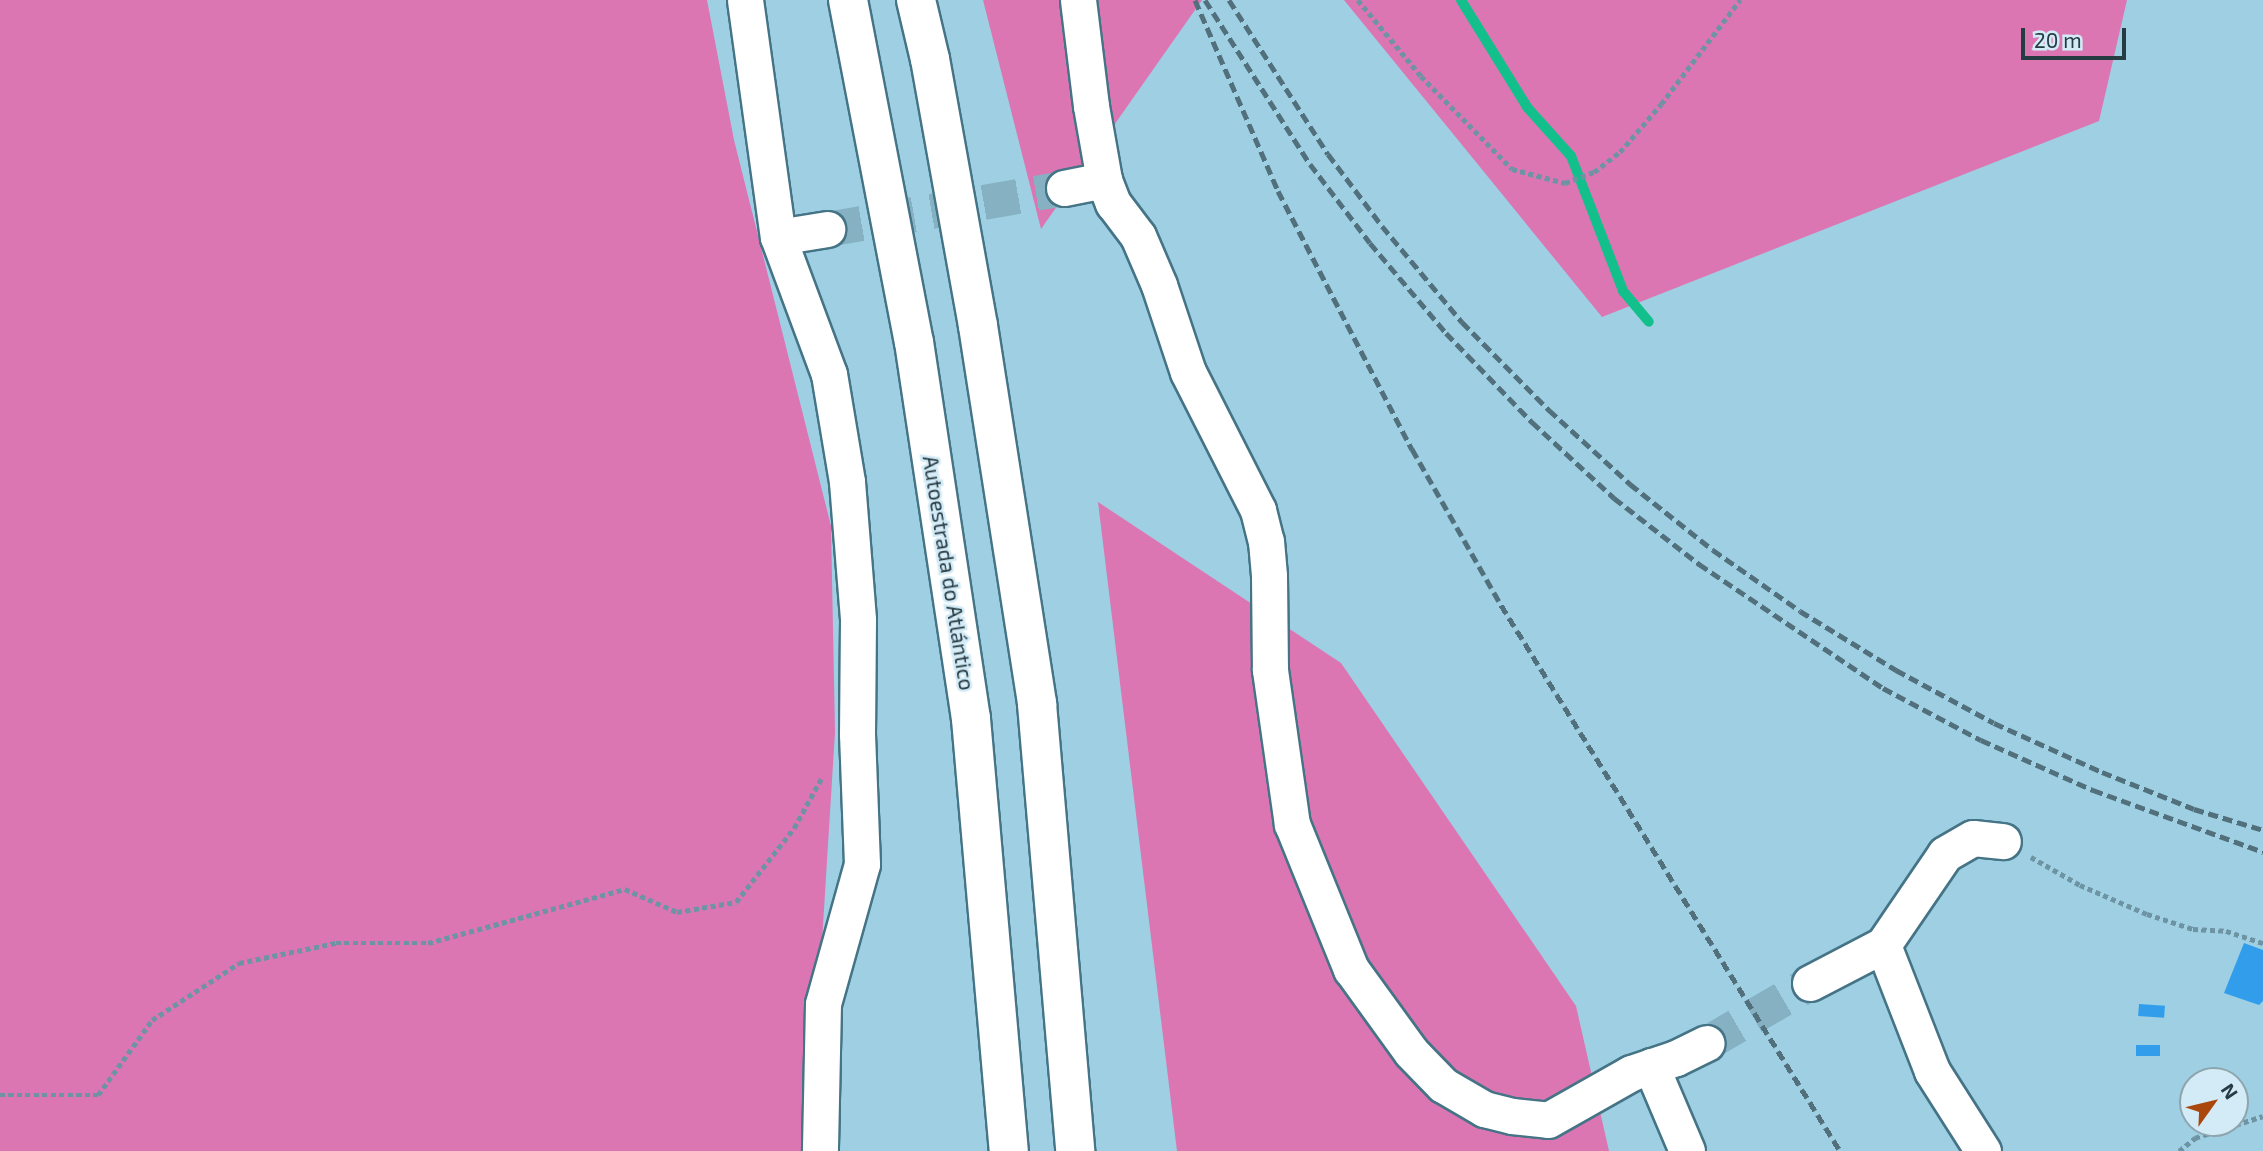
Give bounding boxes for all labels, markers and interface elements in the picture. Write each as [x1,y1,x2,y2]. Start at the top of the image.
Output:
scale bar [2025,14,2130,58]
text: 20 m [2034,27,2082,52]
street label: Autoestrada do Atlántico [918,454,980,692]
north arrow [2179,1067,2249,1137]
text: N [2217,1079,2244,1103]

